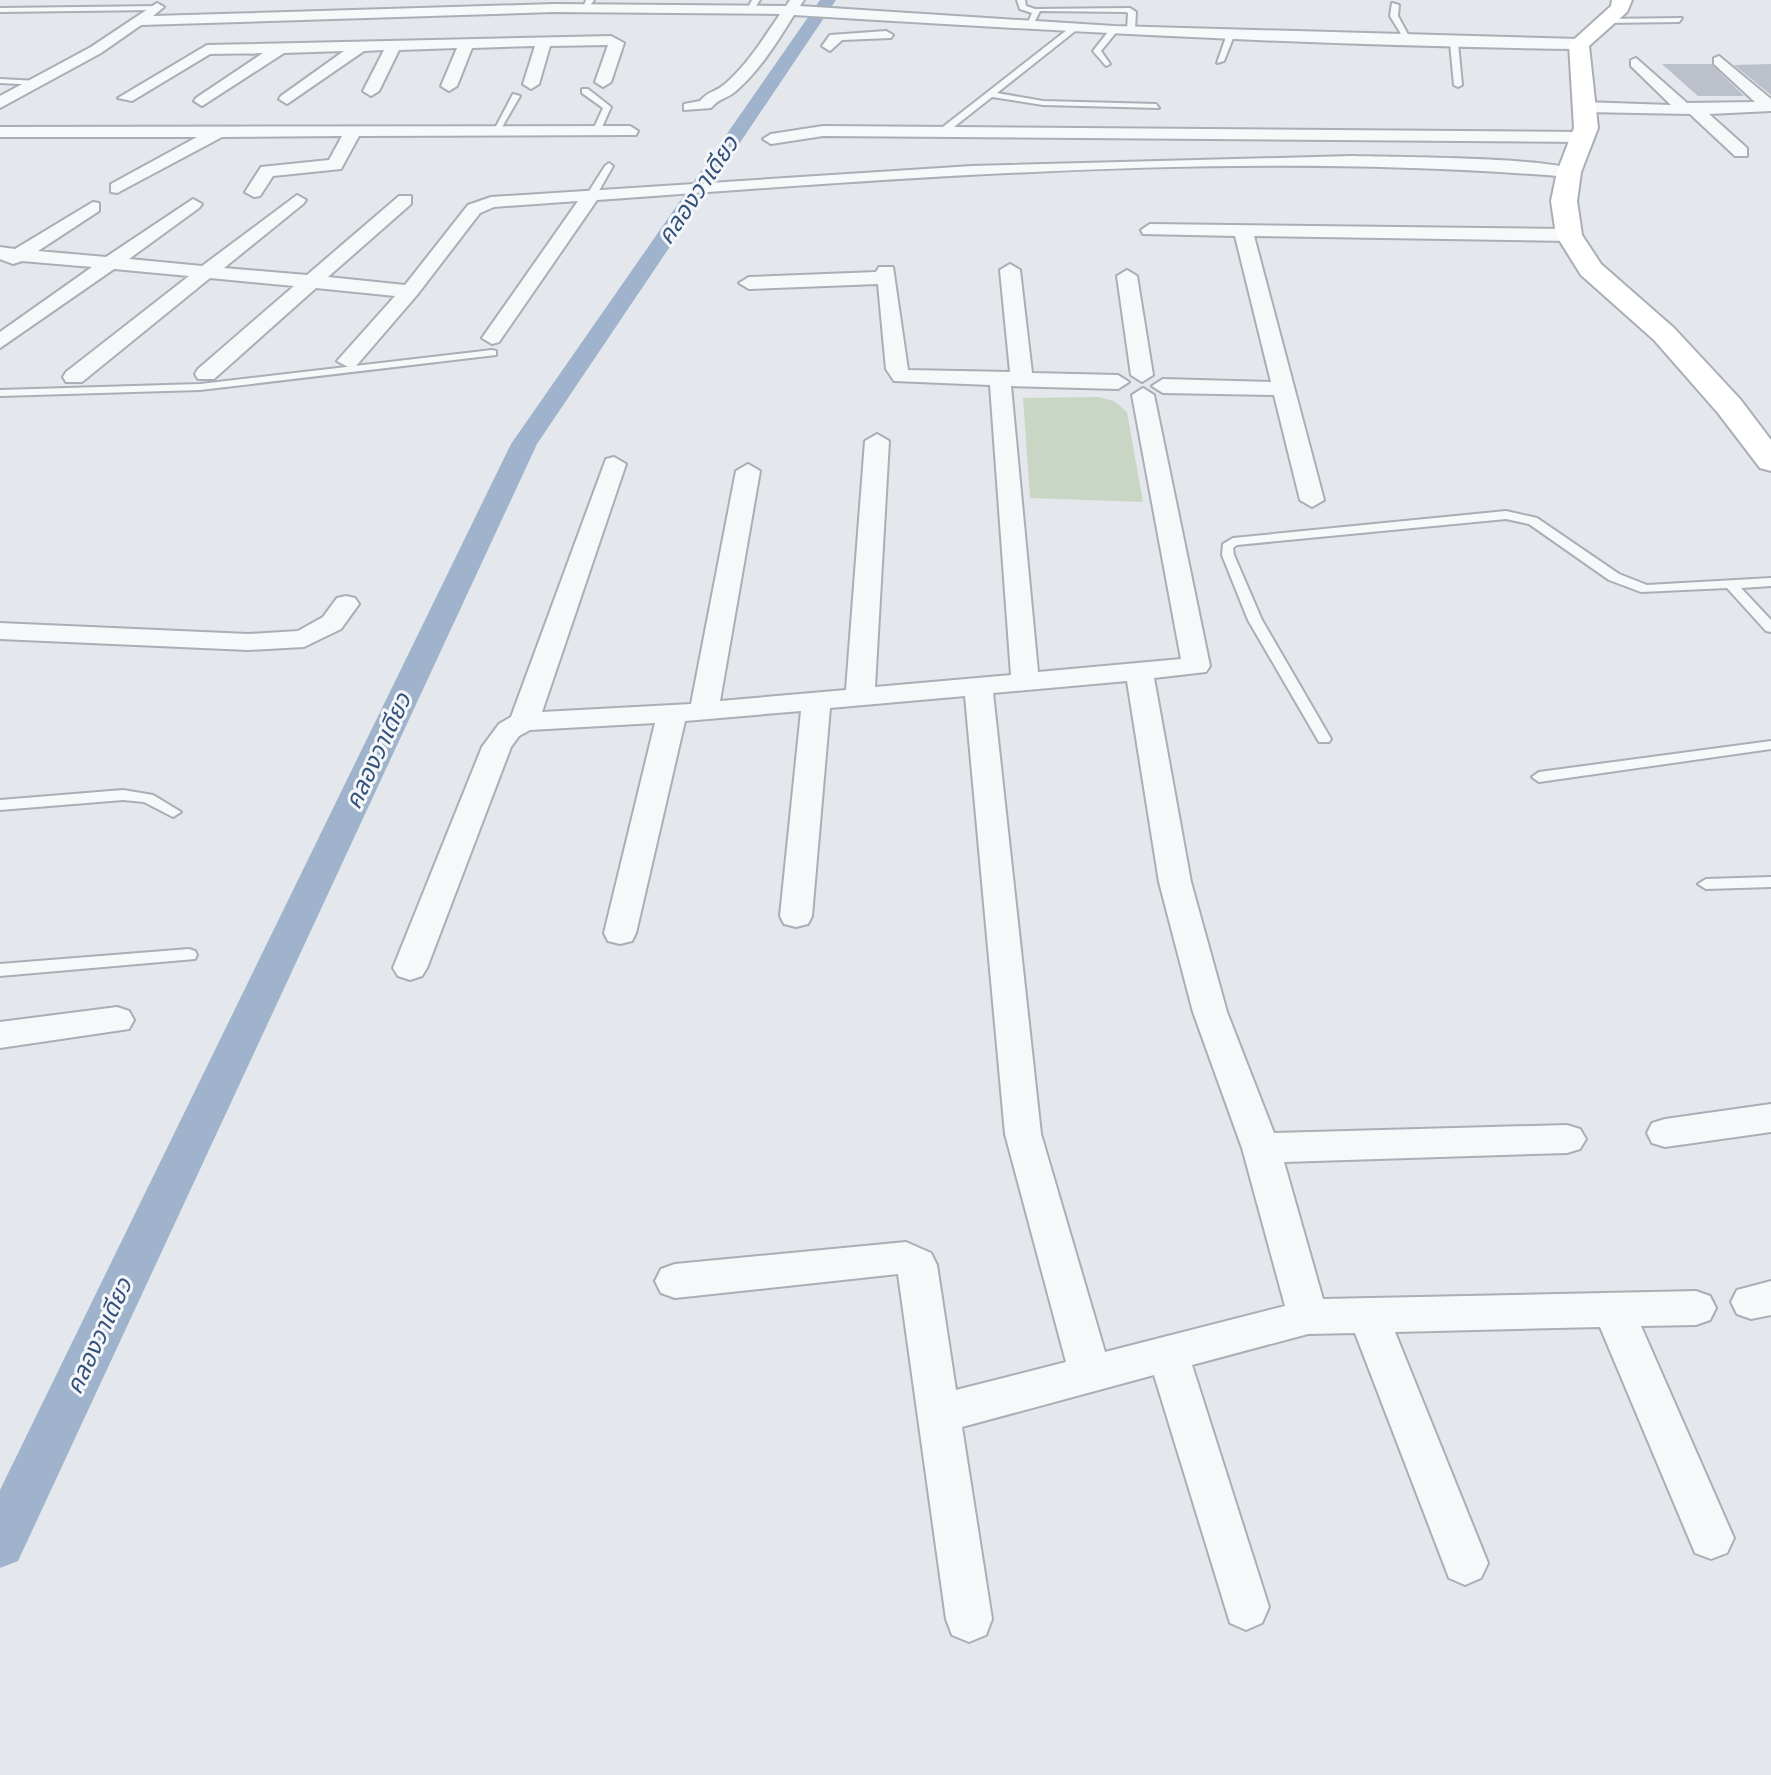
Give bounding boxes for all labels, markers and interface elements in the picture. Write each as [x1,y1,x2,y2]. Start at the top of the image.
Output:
water label: คลองวาเดียว [650,129,744,249]
water label: คลองวาเดียว [337,687,417,813]
water label: คลองวาเดียว [58,1272,138,1398]

